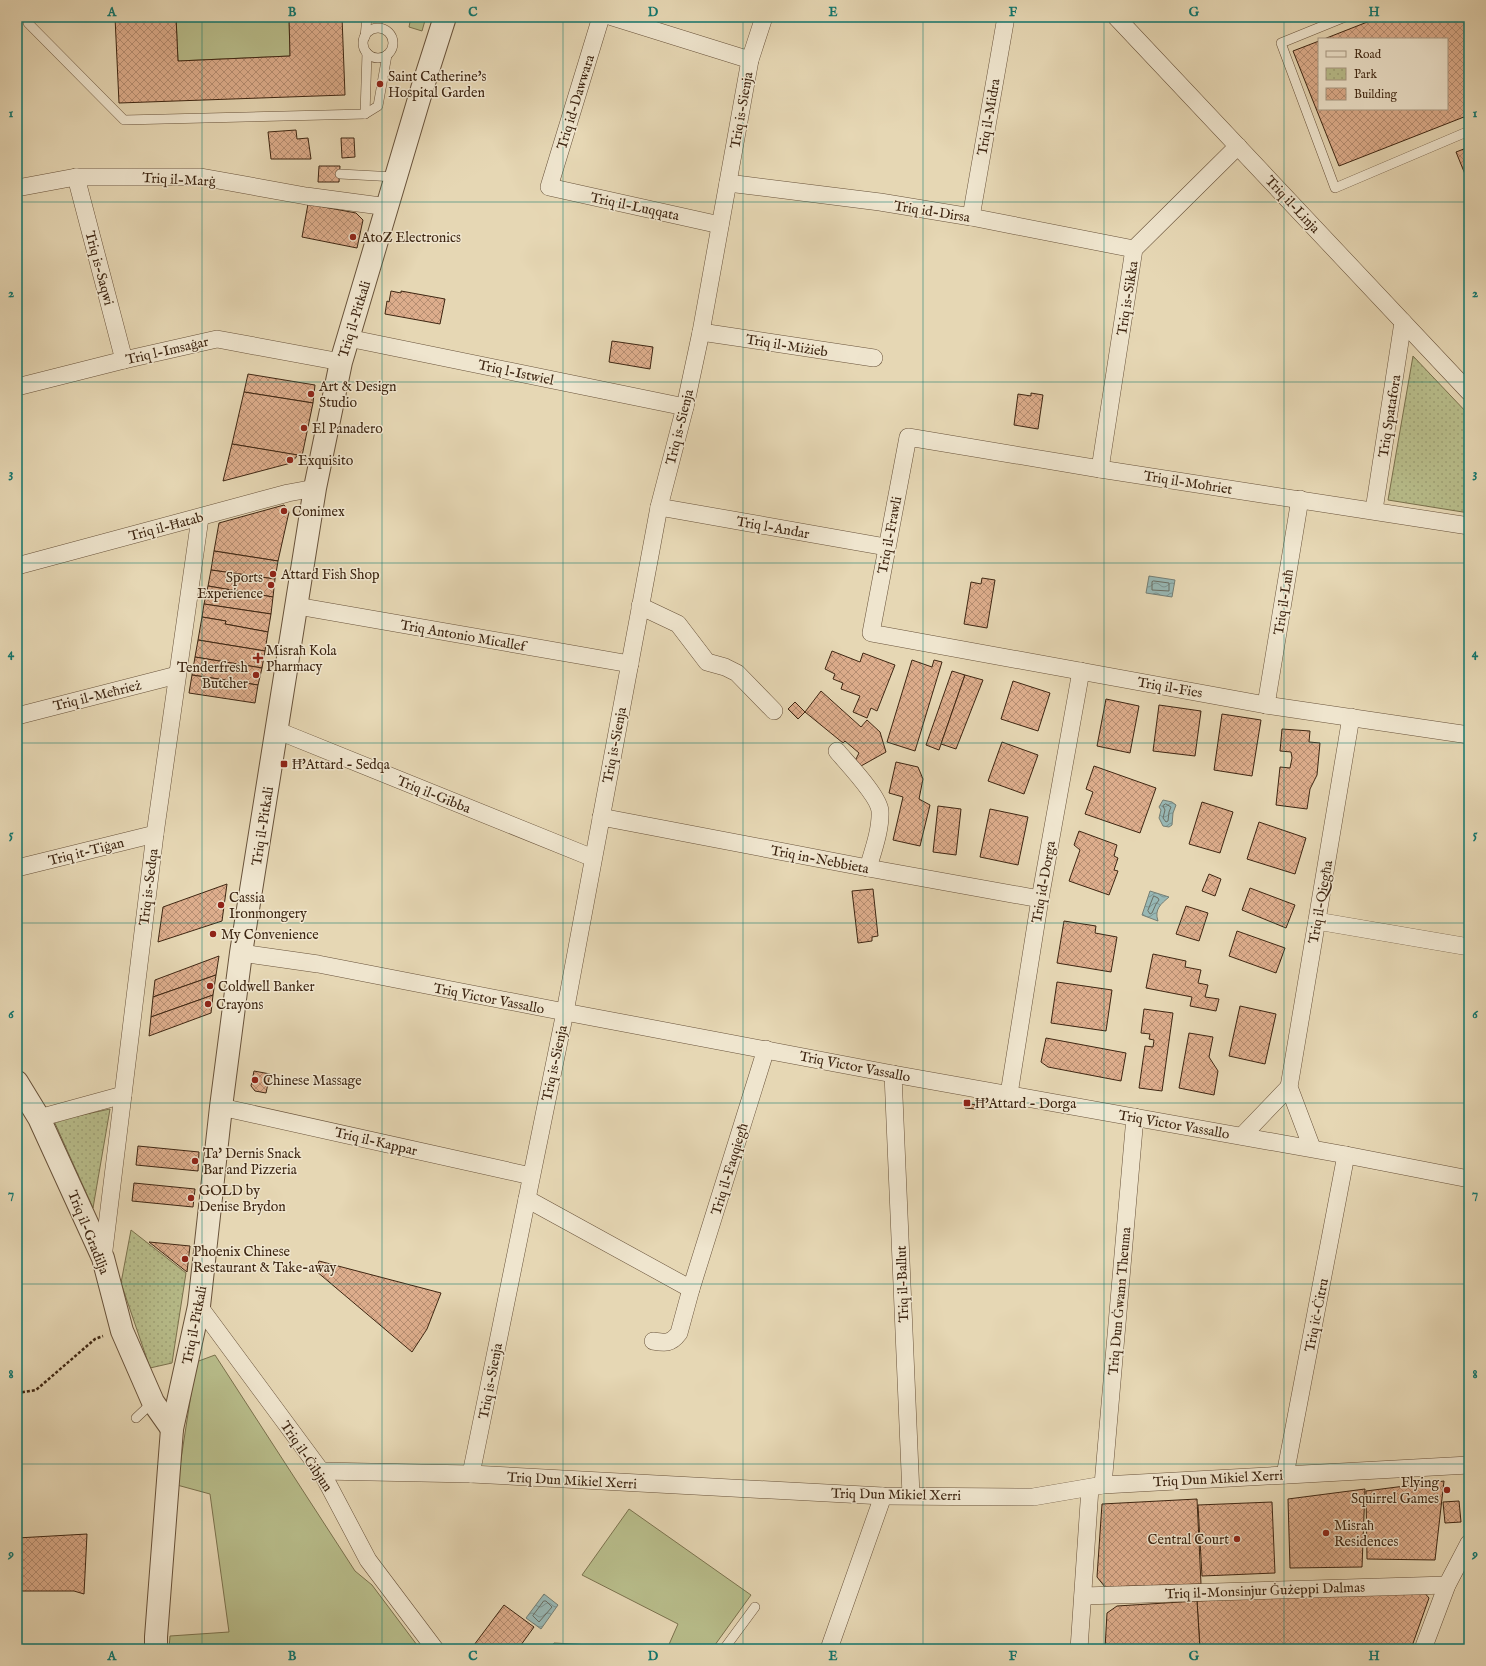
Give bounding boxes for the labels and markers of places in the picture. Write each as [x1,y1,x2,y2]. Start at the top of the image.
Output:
place label: Saint Catherine's Hospital Garden [388,68,486,102]
marker: Saint Catherine's Hospital Garden [375,79,385,89]
place label: AtoZ Electronics [360,229,461,247]
marker: AtoZ Electronics [348,232,358,242]
place label: Art & Design Studio [318,378,397,412]
marker: Art & Design Studio [306,389,316,399]
place label: El Panadero [312,420,383,438]
marker: El Panadero [299,423,309,433]
place label: Exquisito [298,452,354,470]
marker: Exquisito [285,455,295,465]
place label: Conimex [292,503,345,521]
marker: Conimex [279,506,289,516]
place label: Attard Fish Shop [280,566,380,584]
place label: Sports Experience [197,569,264,603]
marker: Attard Fish Shop [268,569,278,579]
marker: Sports Experience [266,580,276,590]
place label: Misraħ Kola Pharmacy [266,642,337,676]
marker: Misraħ Kola Pharmacy [253,653,263,663]
place label: Tenderfresh Butcher [177,659,249,693]
marker: Tenderfresh Butcher [251,670,261,680]
place label: Ħ'Attard - Sedqa [292,756,391,774]
marker: Ħ'Attard - Sedqa [279,759,289,769]
place label: Cassia Ironmongery [229,889,307,923]
marker: Cassia Ironmongery [216,900,226,910]
place label: My Convenience [221,926,319,944]
marker: My Convenience [208,929,218,939]
place label: Coldwell Banker [218,978,315,996]
marker: Coldwell Banker [205,981,215,991]
place label: Crayons [216,996,264,1014]
marker: Crayons [203,999,213,1009]
place label: Chinese Massage [263,1072,362,1090]
marker: Chinese Massage [250,1075,260,1085]
place label: Ħ'Attard - Dorga [975,1095,1077,1113]
marker: Ħ'Attard - Dorga [962,1098,972,1108]
place label: Ta' Dernis Snack Bar and Pizzeria [203,1145,302,1179]
marker: Ta' Dernis Snack Bar and Pizzeria [190,1156,200,1166]
place label: GOLD by Denise Brydon [199,1182,286,1216]
marker: GOLD by Denise Brydon [186,1193,196,1203]
place label: Phoenix Chinese Restaurant & Take-away [193,1243,337,1277]
marker: Phoenix Chinese Restaurant & Take-away [180,1254,190,1264]
place label: Flying Squirrel Games [1351,1474,1439,1508]
marker: Flying Squirrel Games [1442,1485,1452,1495]
place label: Misraħ Residences [1334,1517,1398,1551]
marker: Misraħ Residences [1321,1528,1331,1538]
place label: Central Court [1148,1531,1229,1549]
marker: Central Court [1232,1534,1242,1544]

